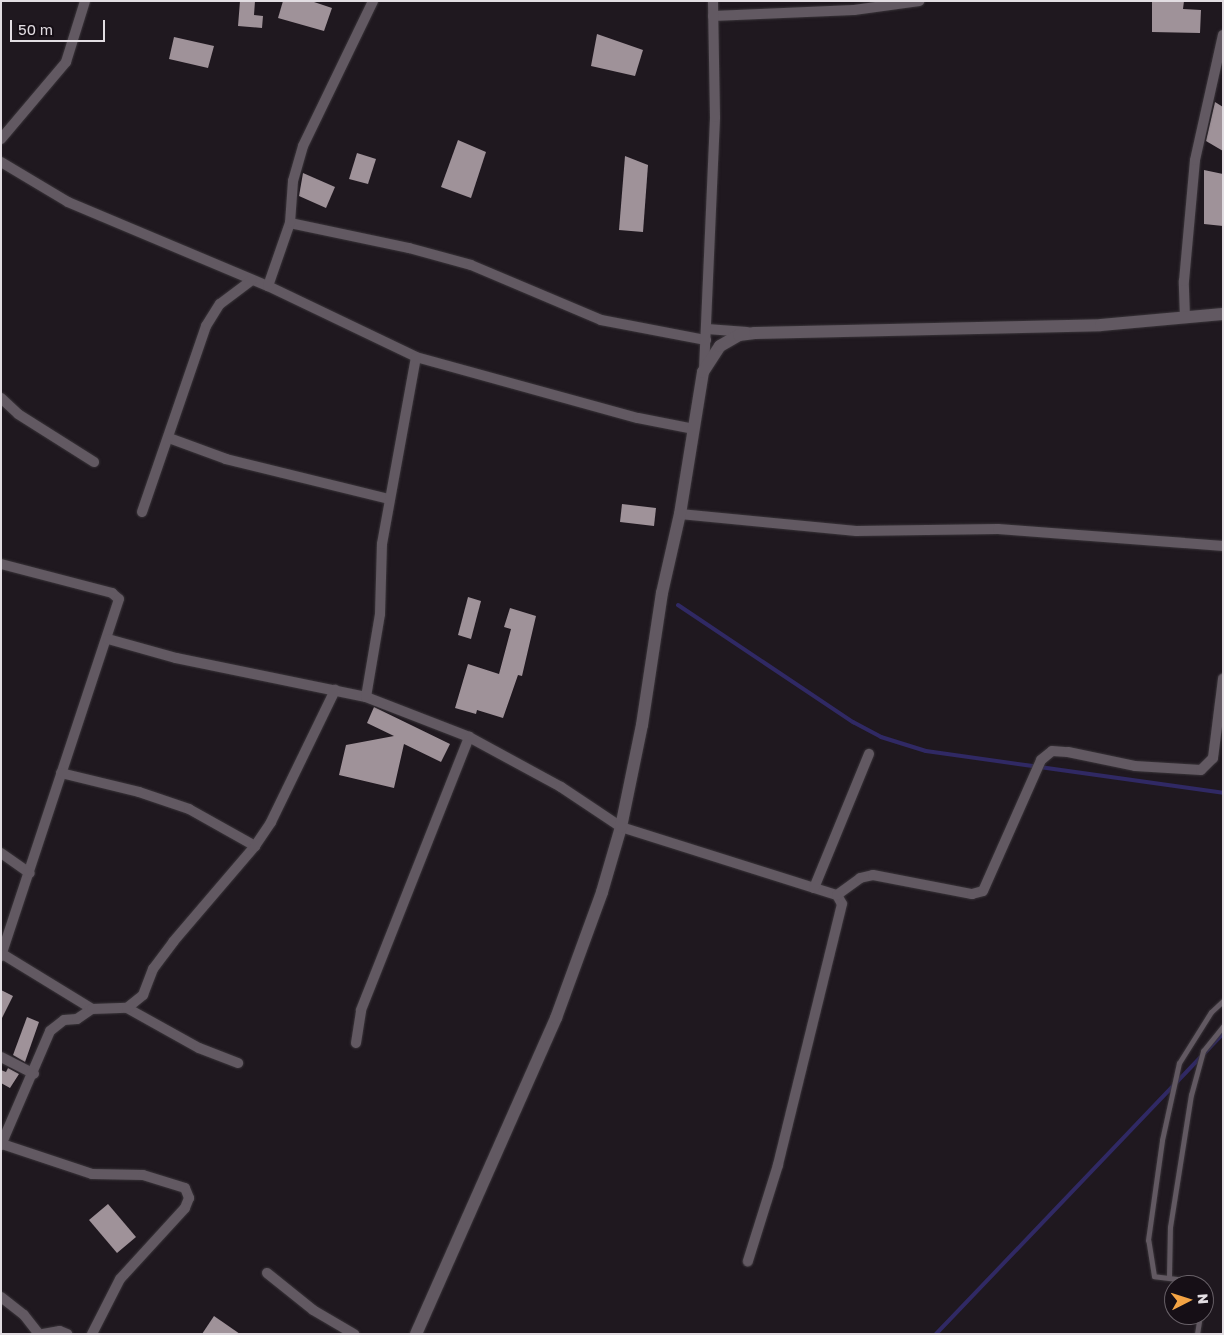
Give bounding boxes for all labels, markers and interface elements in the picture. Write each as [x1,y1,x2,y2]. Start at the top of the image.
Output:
scale bar [12,10,108,42]
text: 50 m [18,20,53,38]
north arrow [1164,1275,1214,1325]
text: N [1195,1293,1212,1305]

